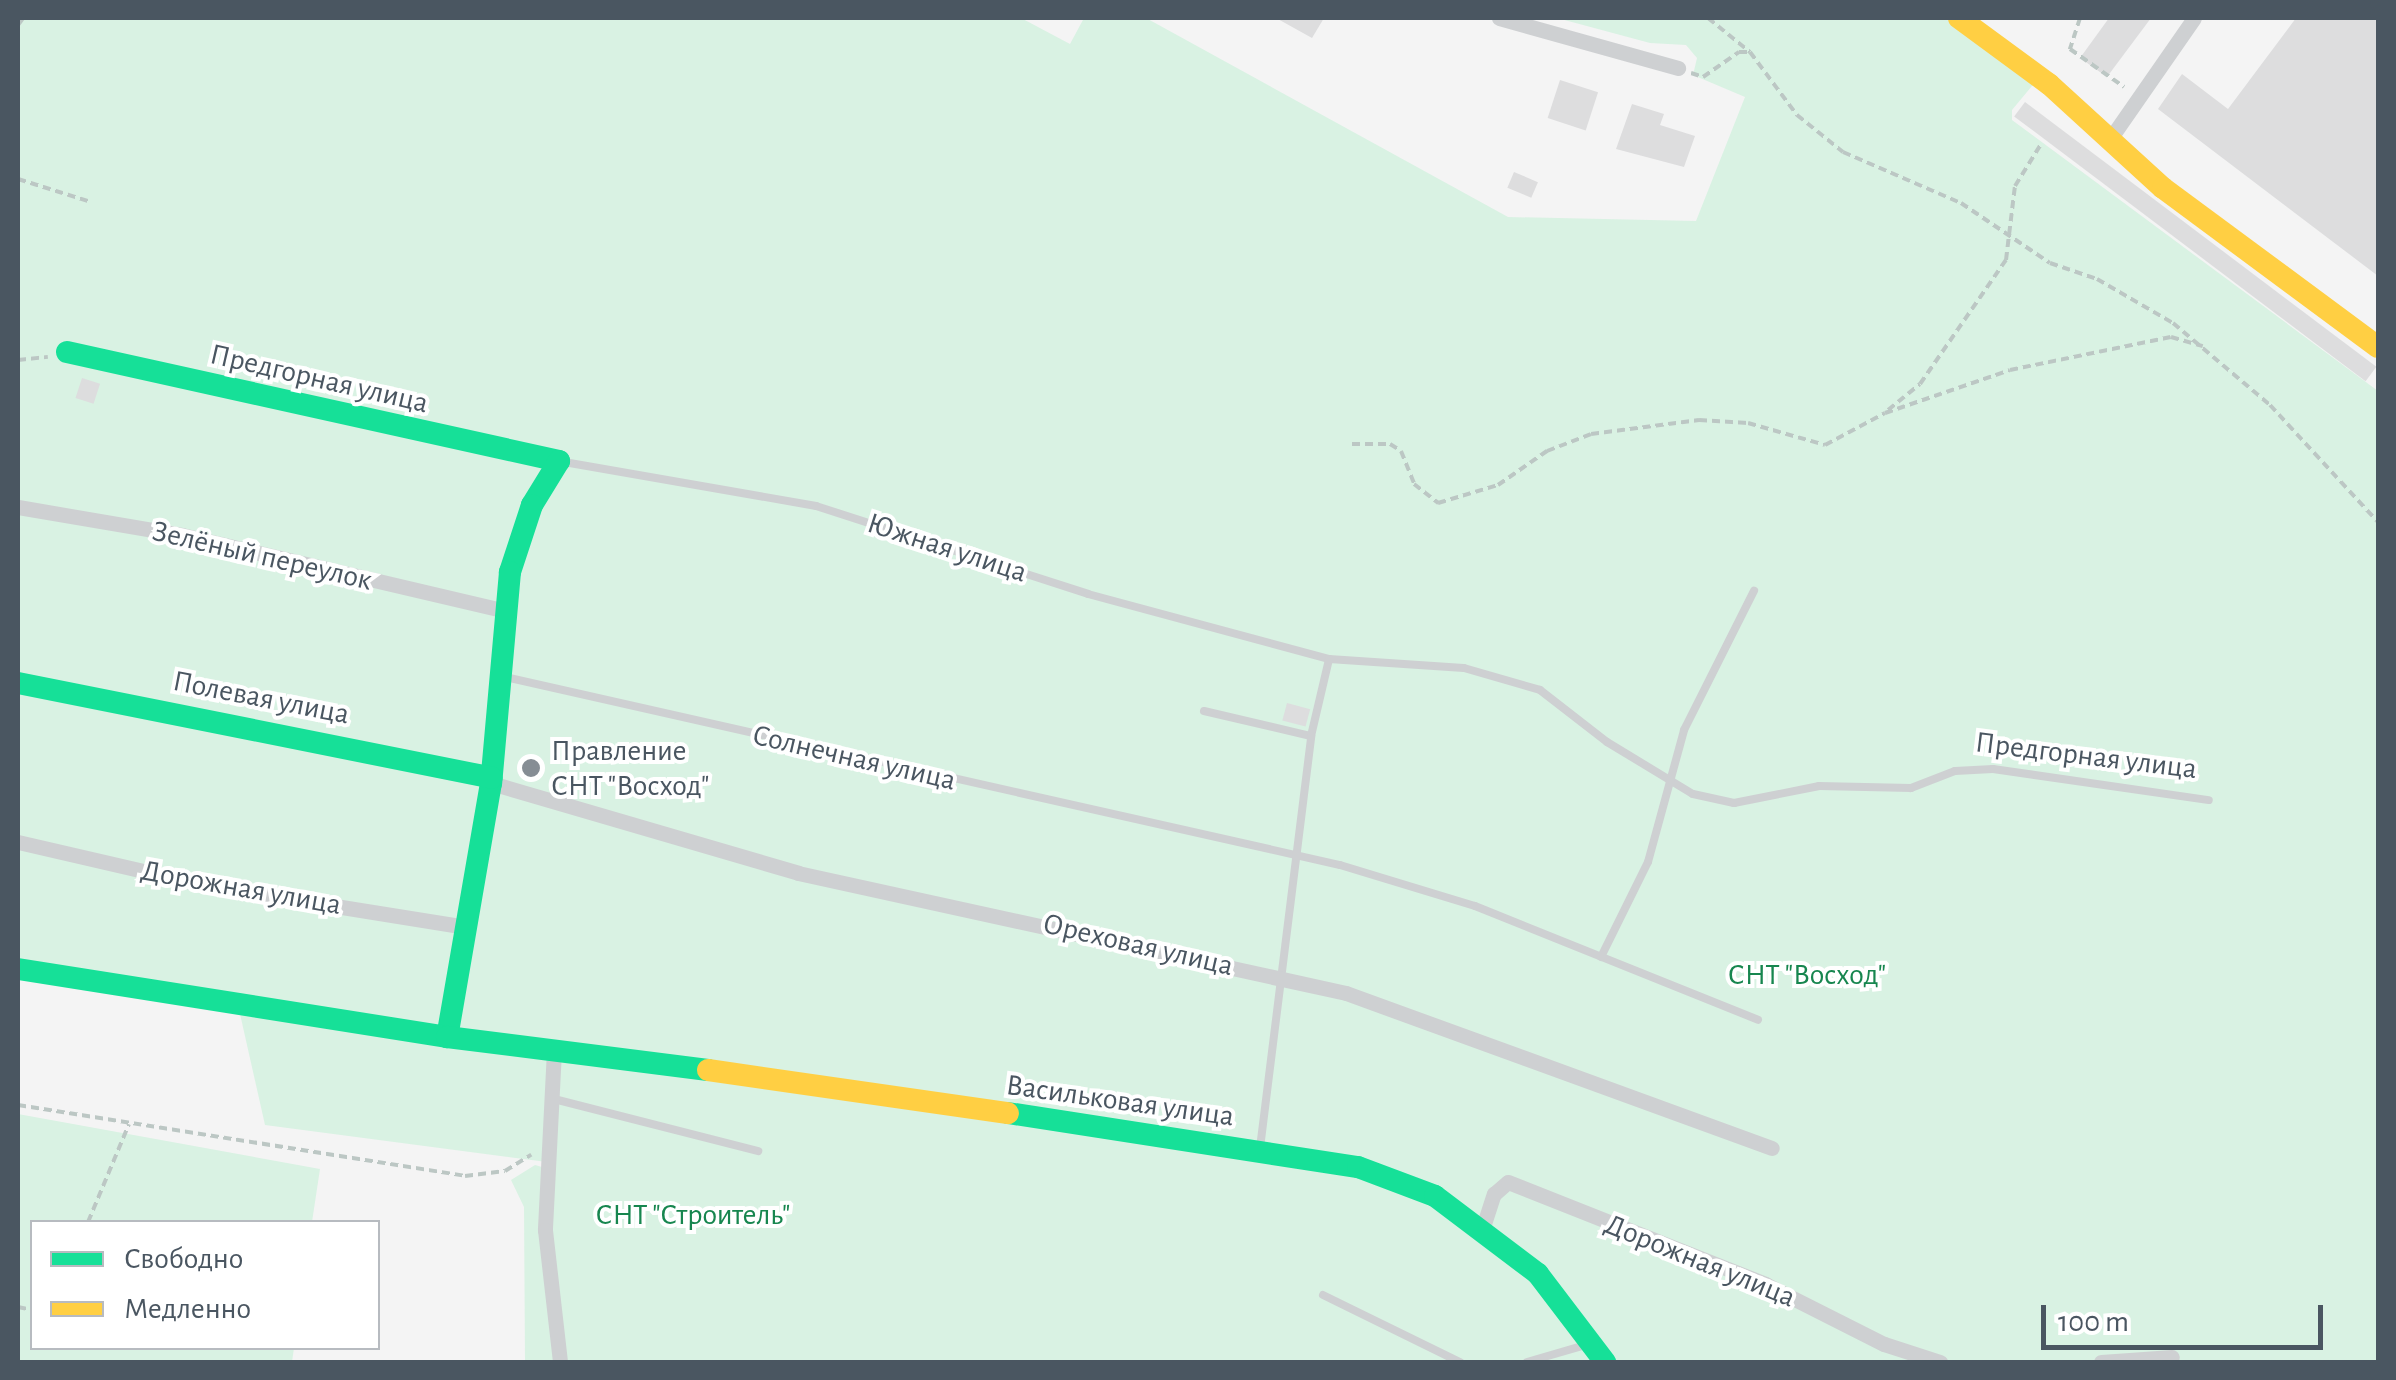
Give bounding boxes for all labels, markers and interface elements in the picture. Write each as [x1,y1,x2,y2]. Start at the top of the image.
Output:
street label: Предгорная улица [206,336,432,422]
street label: Южная улица [863,505,1031,591]
street label: Зелёный переулок [149,513,375,599]
street label: Полевая улица [170,663,352,733]
street label: Солнечная улица [749,717,959,799]
street label: Предгорная улица [1973,725,2199,787]
place label: Правление СНТ "Восход" [551,733,709,804]
marker: Правление СНТ "Восход" [520,757,542,779]
street label: Дорожная улица [138,853,344,923]
street label: Ореховая улица [1039,906,1237,984]
park label: СНТ "Восход" [1728,957,1886,993]
street label: Васильковая улица [1004,1067,1236,1135]
park label: СНТ "Строитель" [596,1197,790,1233]
street label: Дорожная улица [1599,1206,1801,1316]
legend [30,1220,380,1350]
text: Свободно [124,1244,243,1274]
scale bar [2046,1285,2328,1347]
text: Медленно [124,1294,251,1324]
text: 100 m [2058,1307,2129,1337]

